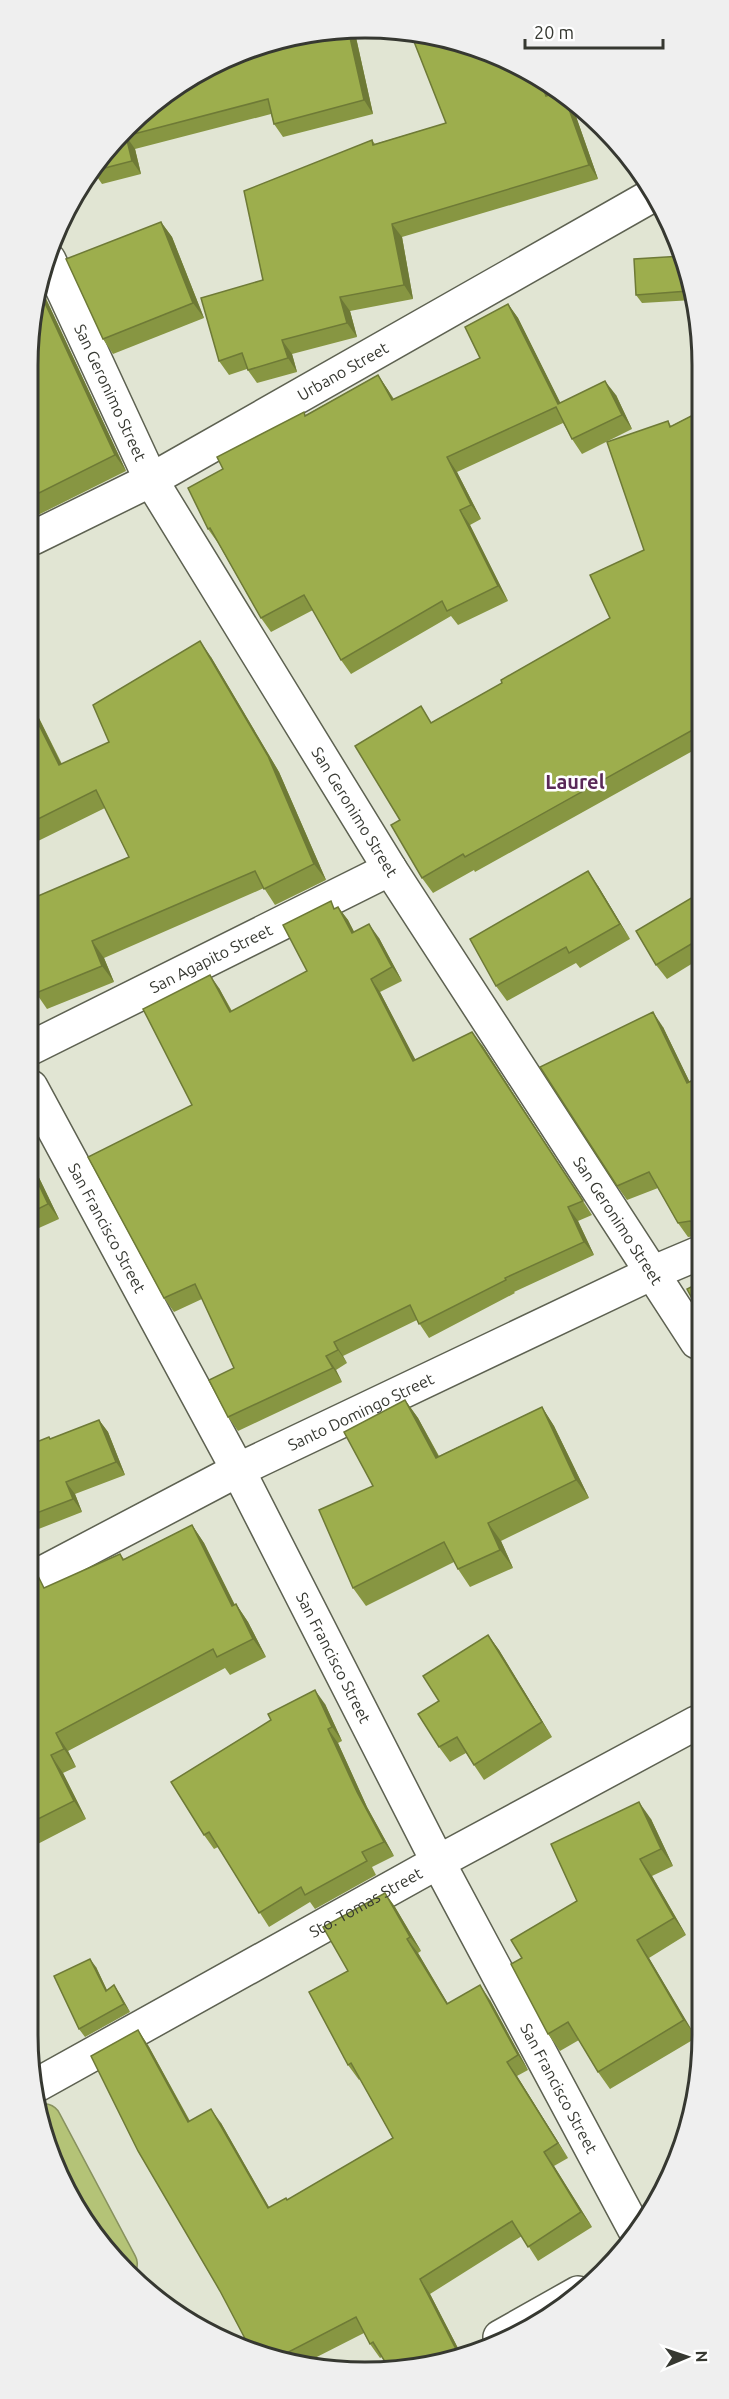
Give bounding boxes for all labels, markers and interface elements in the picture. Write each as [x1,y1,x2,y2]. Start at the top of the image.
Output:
scale bar [525,12,663,50]
text: 20 m [534,22,574,42]
street label: San Geronimo Street [71,321,150,464]
street label: Urbano Street [294,338,392,404]
street label: San Geronimo Street [308,744,402,881]
district label: Laurel [545,770,605,793]
street label: San Agapito Street [147,920,276,996]
street label: San Geronimo Street [570,1153,667,1288]
street label: San Francisco Street [65,1160,150,1296]
street label: Santo Domingo Street [285,1369,437,1454]
street label: San Francisco Street [293,1589,375,1727]
street label: Sto. Tomas Street [306,1863,426,1941]
street label: San Francisco Street [517,2020,601,2157]
north arrow [657,2327,717,2387]
text: N [693,2350,711,2363]

